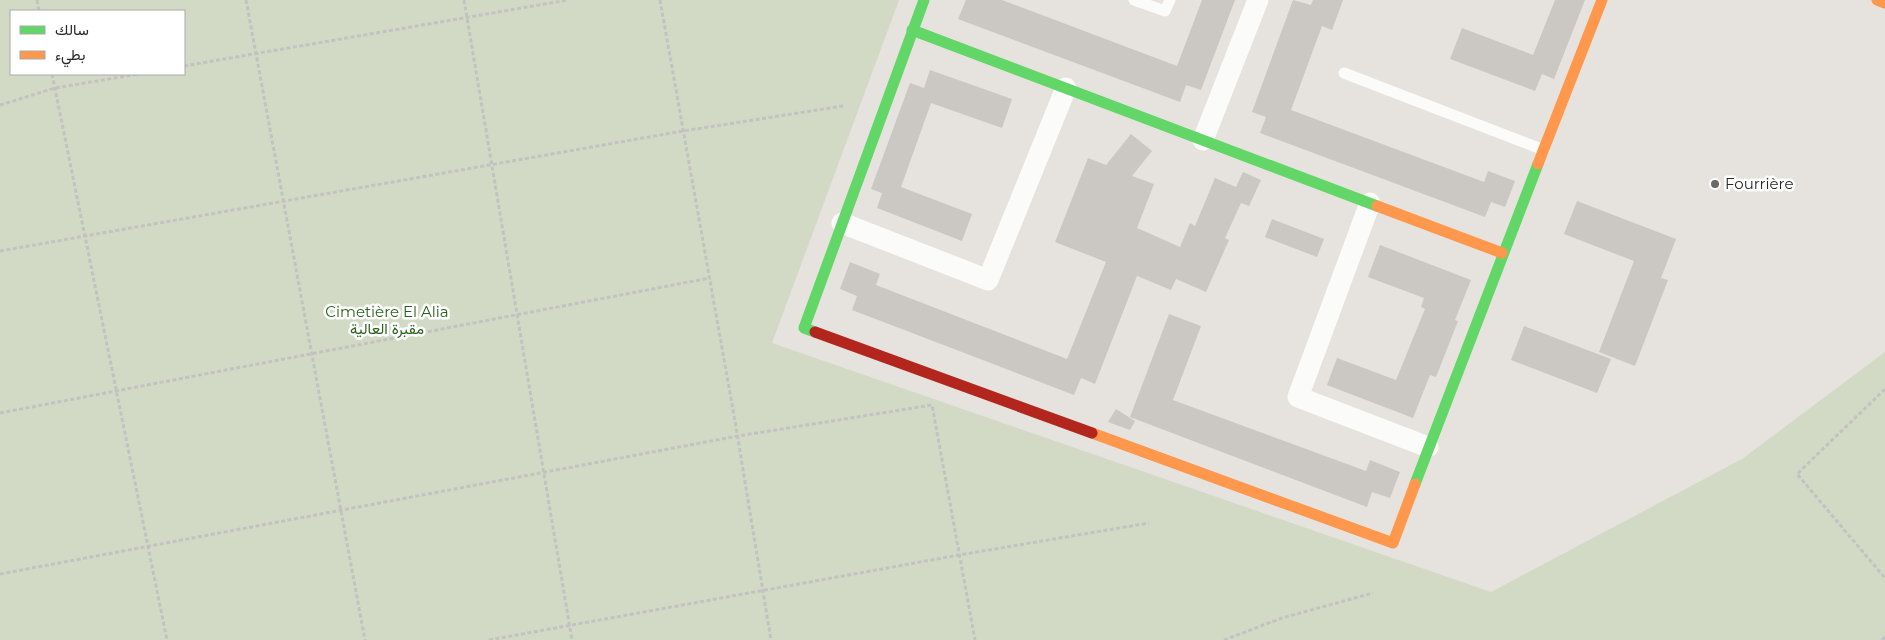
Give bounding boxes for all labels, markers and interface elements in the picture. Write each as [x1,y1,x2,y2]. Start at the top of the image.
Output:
legend [10,10,185,75]
text: سالك [55,20,89,39]
text: بطيء [55,45,85,68]
place label: Fourrière [1725,174,1794,193]
marker: Fourrière [1709,178,1721,190]
park label: Cimetière El Alia مقبرة العالية [325,302,449,338]

